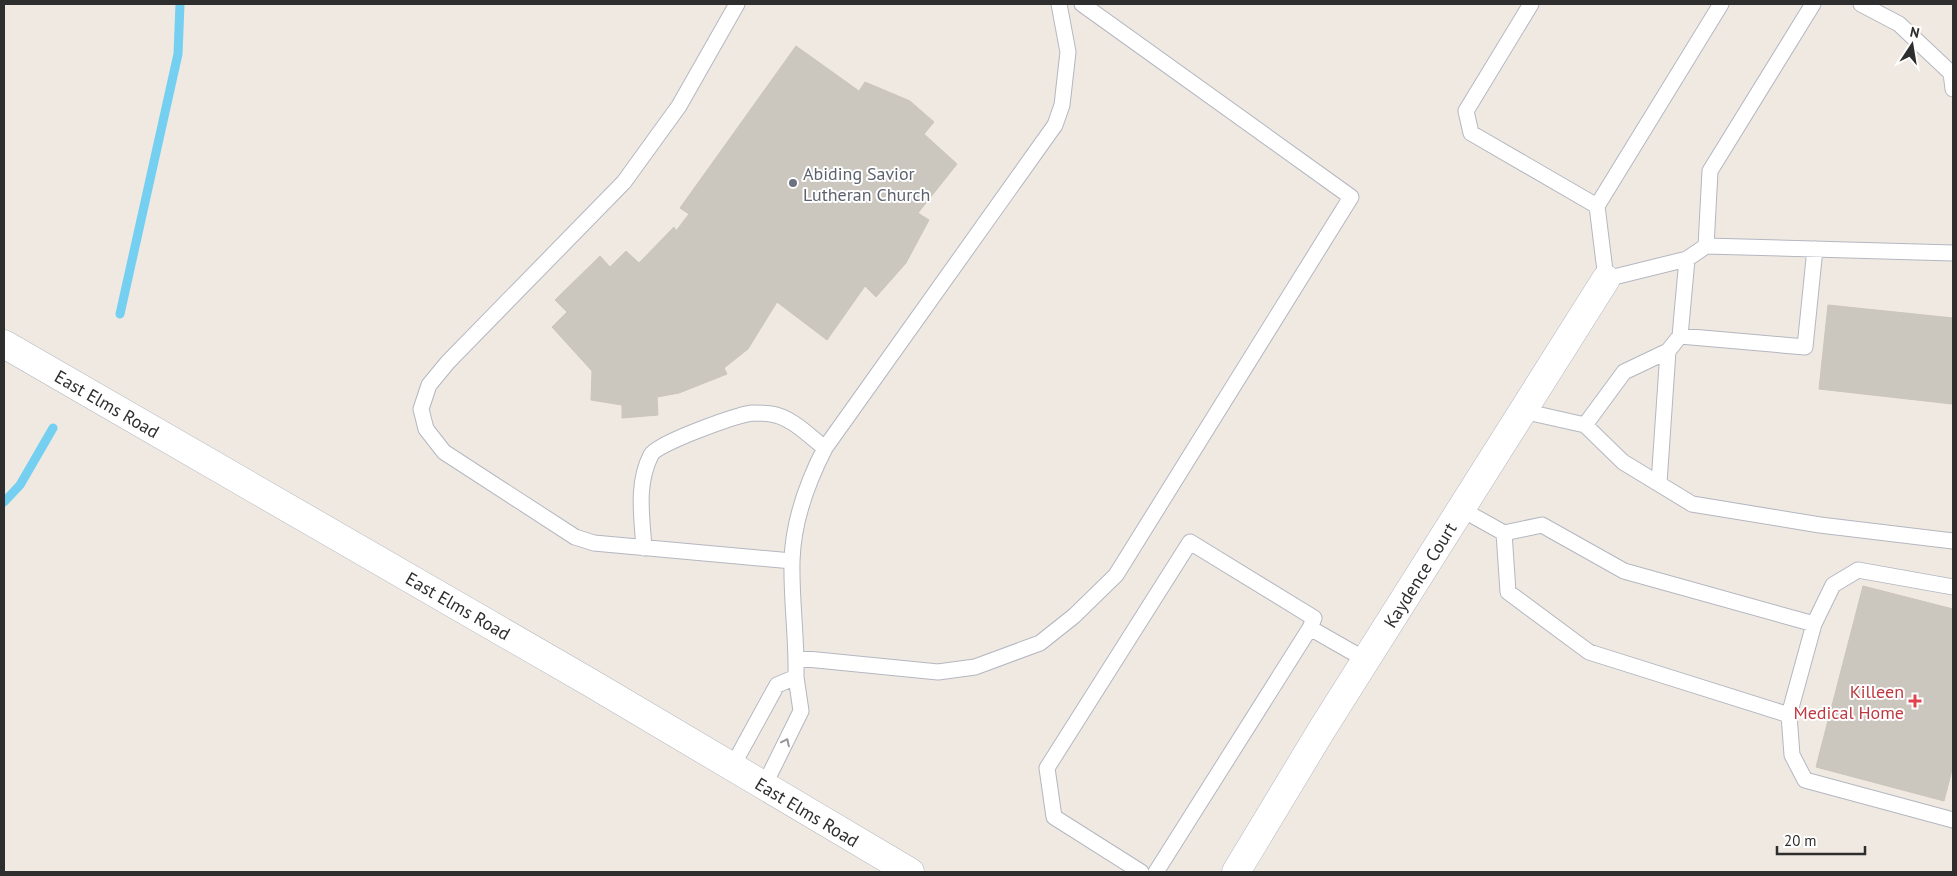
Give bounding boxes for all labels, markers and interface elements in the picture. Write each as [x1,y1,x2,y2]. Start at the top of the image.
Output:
north arrow [1887,20,1937,70]
text: N [1908,23,1921,42]
place label: Abiding Savior Lutheran Church [803,162,930,206]
marker: Abiding Savior Lutheran Church [787,177,799,189]
street label: East Elms Road [51,365,163,443]
street label: Kaydence Court [1378,518,1462,632]
street label: East Elms Road [402,567,514,645]
place label: Killeen Medical Home [1793,680,1904,724]
marker: Killeen Medical Home [1908,694,1922,708]
one-way arrow [780,738,790,747]
street label: East Elms Road [751,772,863,852]
scale bar [1777,824,1864,856]
text: 20 m [1784,831,1817,850]

